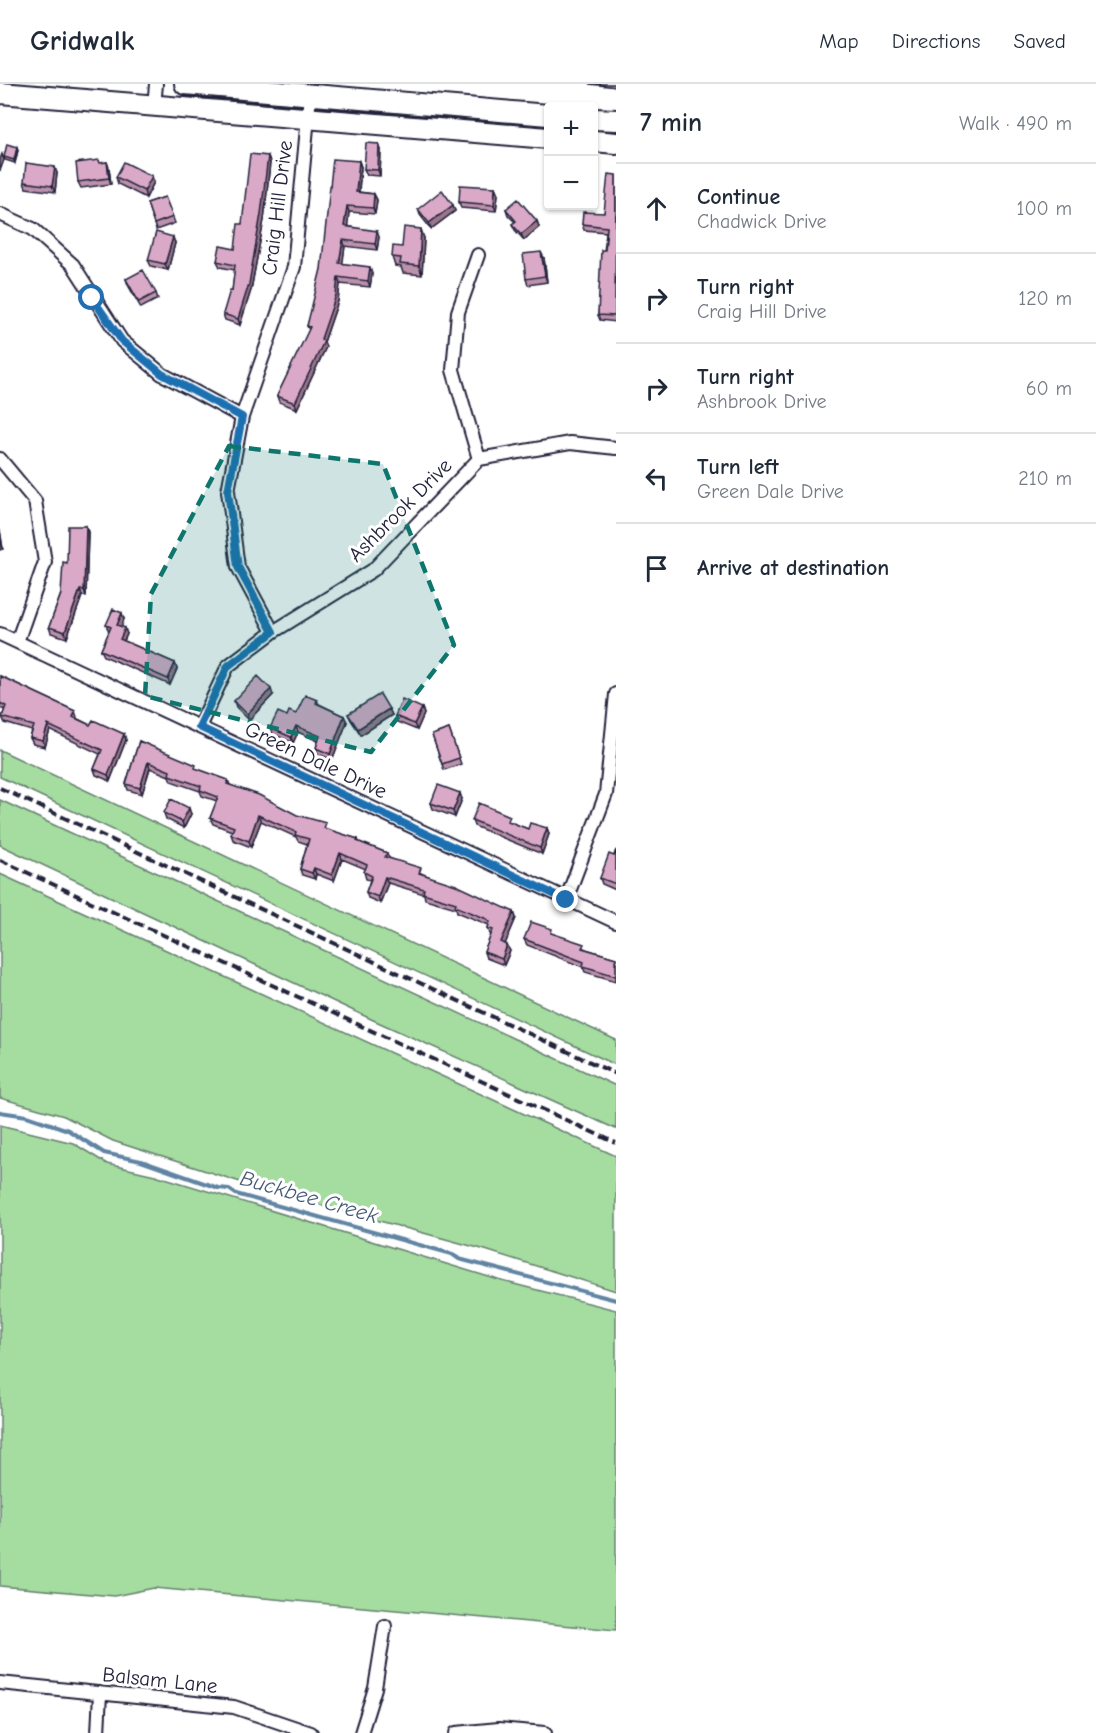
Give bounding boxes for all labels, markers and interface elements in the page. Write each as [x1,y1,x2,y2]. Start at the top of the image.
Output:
text: Gridwalk [30,25,134,57]
text: Map [819,29,859,53]
text: Directions [892,29,981,53]
text: Saved [1014,29,1066,53]
map controls [544,102,598,210]
button: + [544,102,598,156]
text: 7 min [640,108,702,138]
text: Walk · 490 m [959,112,1072,135]
street label: Craig Hill Drive [257,139,297,277]
button: − [544,156,598,210]
text: Continue [697,184,780,210]
icon: ahead [640,192,673,225]
text: 100 m [1017,197,1072,220]
text: Chadwick Drive [697,210,826,233]
text: Turn right [697,274,794,300]
icon: right [640,282,673,315]
route start [78,284,104,310]
text: 120 m [1018,287,1072,310]
text: Craig Hill Drive [697,300,826,323]
text: Turn right [697,364,794,390]
icon: right [640,372,673,405]
text: 60 m [1026,377,1072,400]
text: Ashbrook Drive [697,390,827,413]
street label: Ashbrook Drive [343,453,457,567]
text: Turn left [697,454,779,480]
icon: left [640,462,673,495]
text: 210 m [1018,467,1072,490]
text: Green Dale Drive [697,480,844,503]
icon: arrive [640,552,673,585]
text: Arrive at destination [697,555,889,581]
street label: Green Dale Drive [241,717,391,803]
route end [552,886,578,912]
water label: Buckbee Creek [237,1165,381,1229]
street label: Balsam Lane [101,1662,219,1698]

